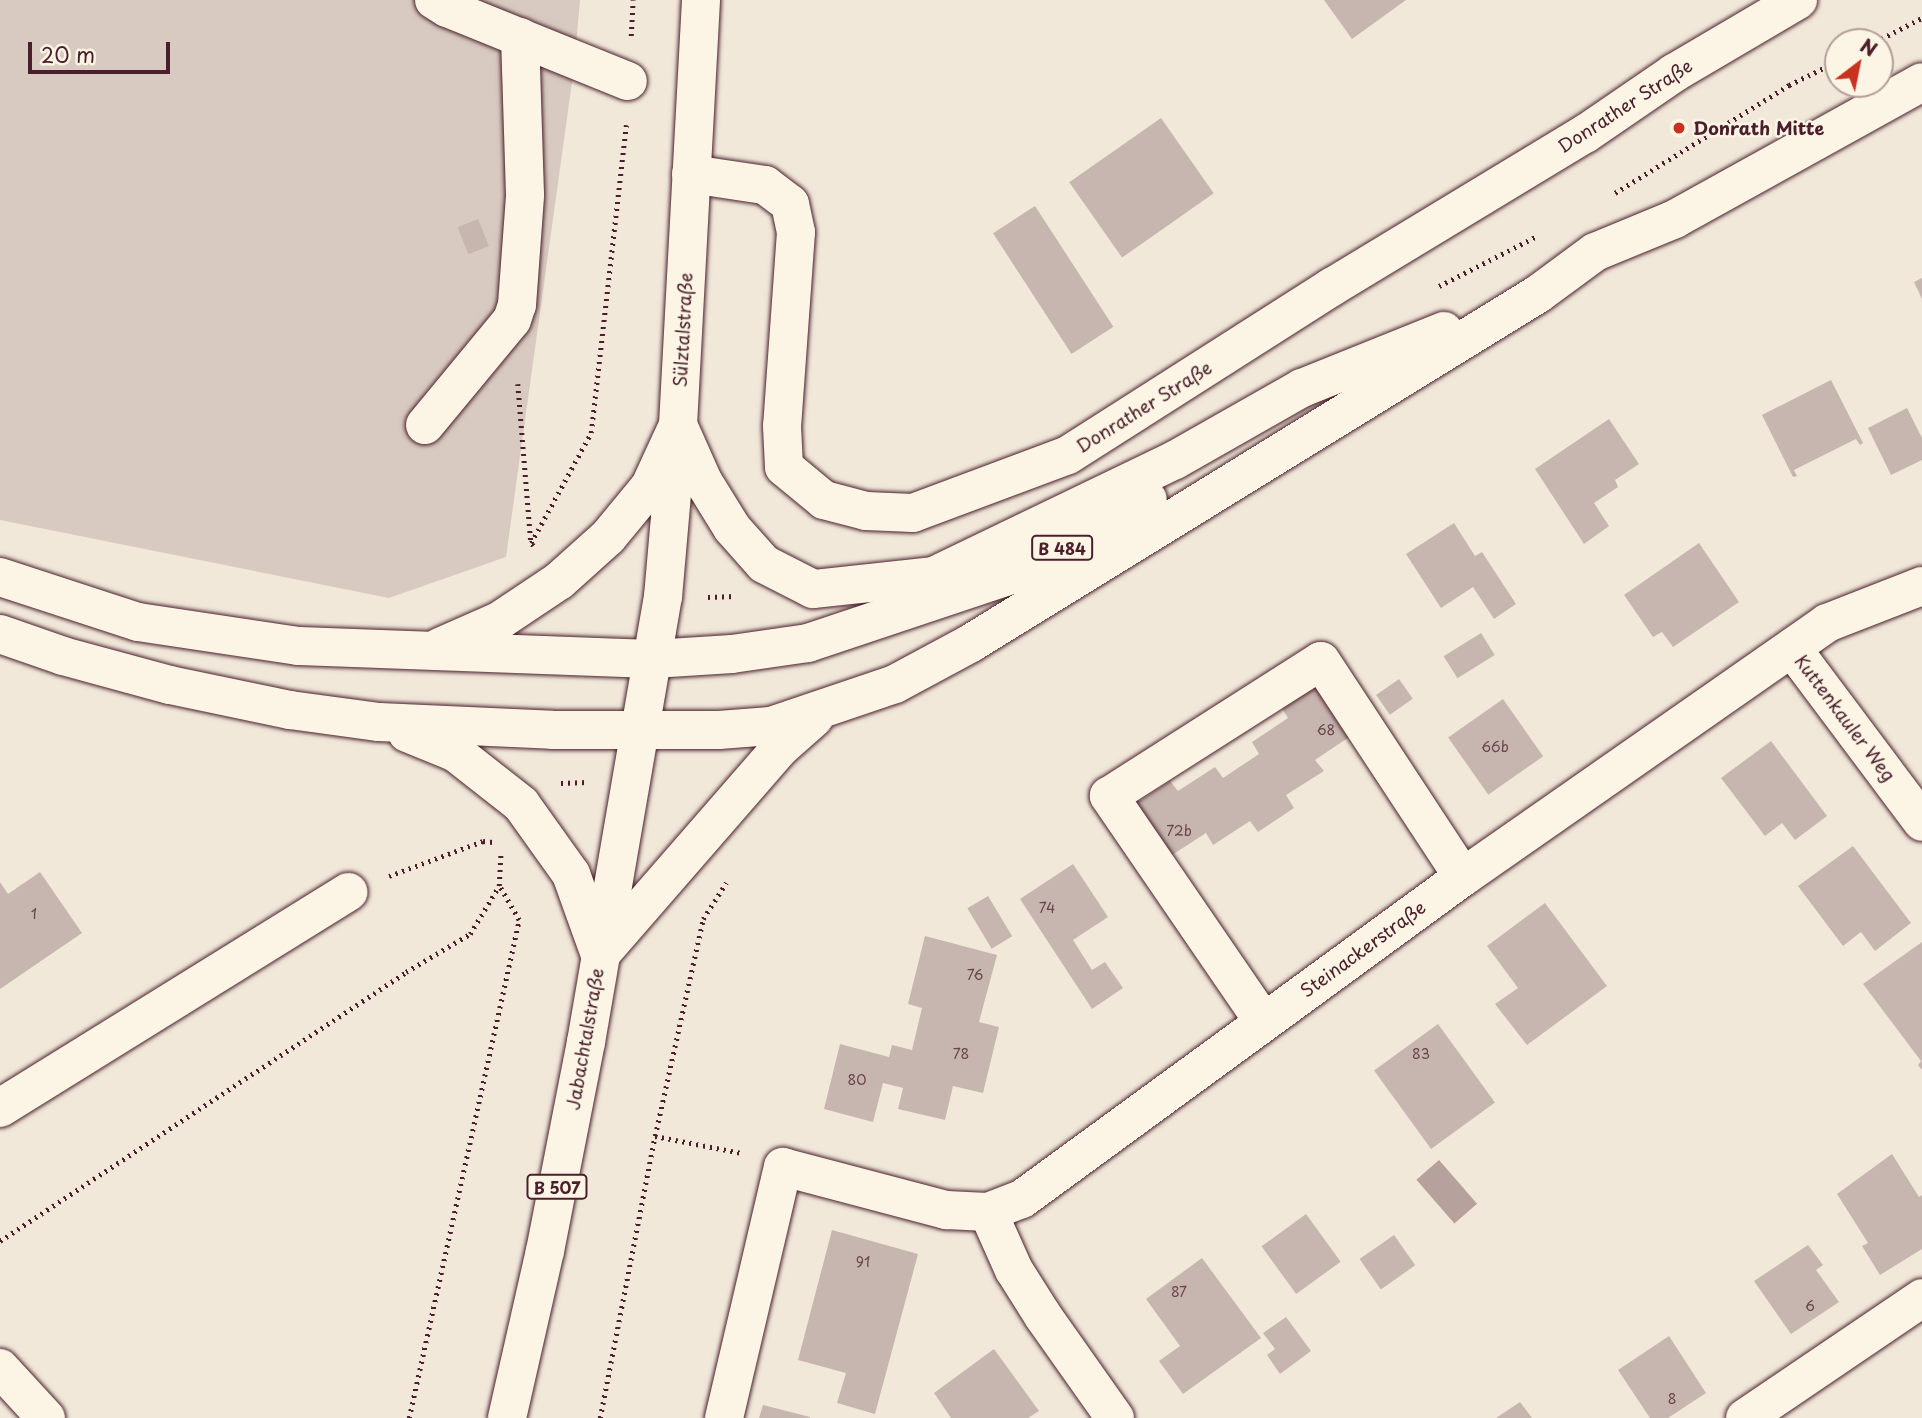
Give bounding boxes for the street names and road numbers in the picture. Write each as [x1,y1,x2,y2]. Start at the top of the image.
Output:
street label: Donrather Straße [1554,54,1696,158]
street label: Sülztalstraße [669,272,697,388]
street label: Donrather Straße [1072,356,1216,458]
road number: B 484 [1030,536,1094,561]
street label: Kuttenkauler Weg [1790,650,1900,786]
street label: Steinackerstraße [1296,896,1430,1002]
street label: Jabachtalstraße [562,966,608,1112]
road number: B 507 [526,1175,588,1200]

